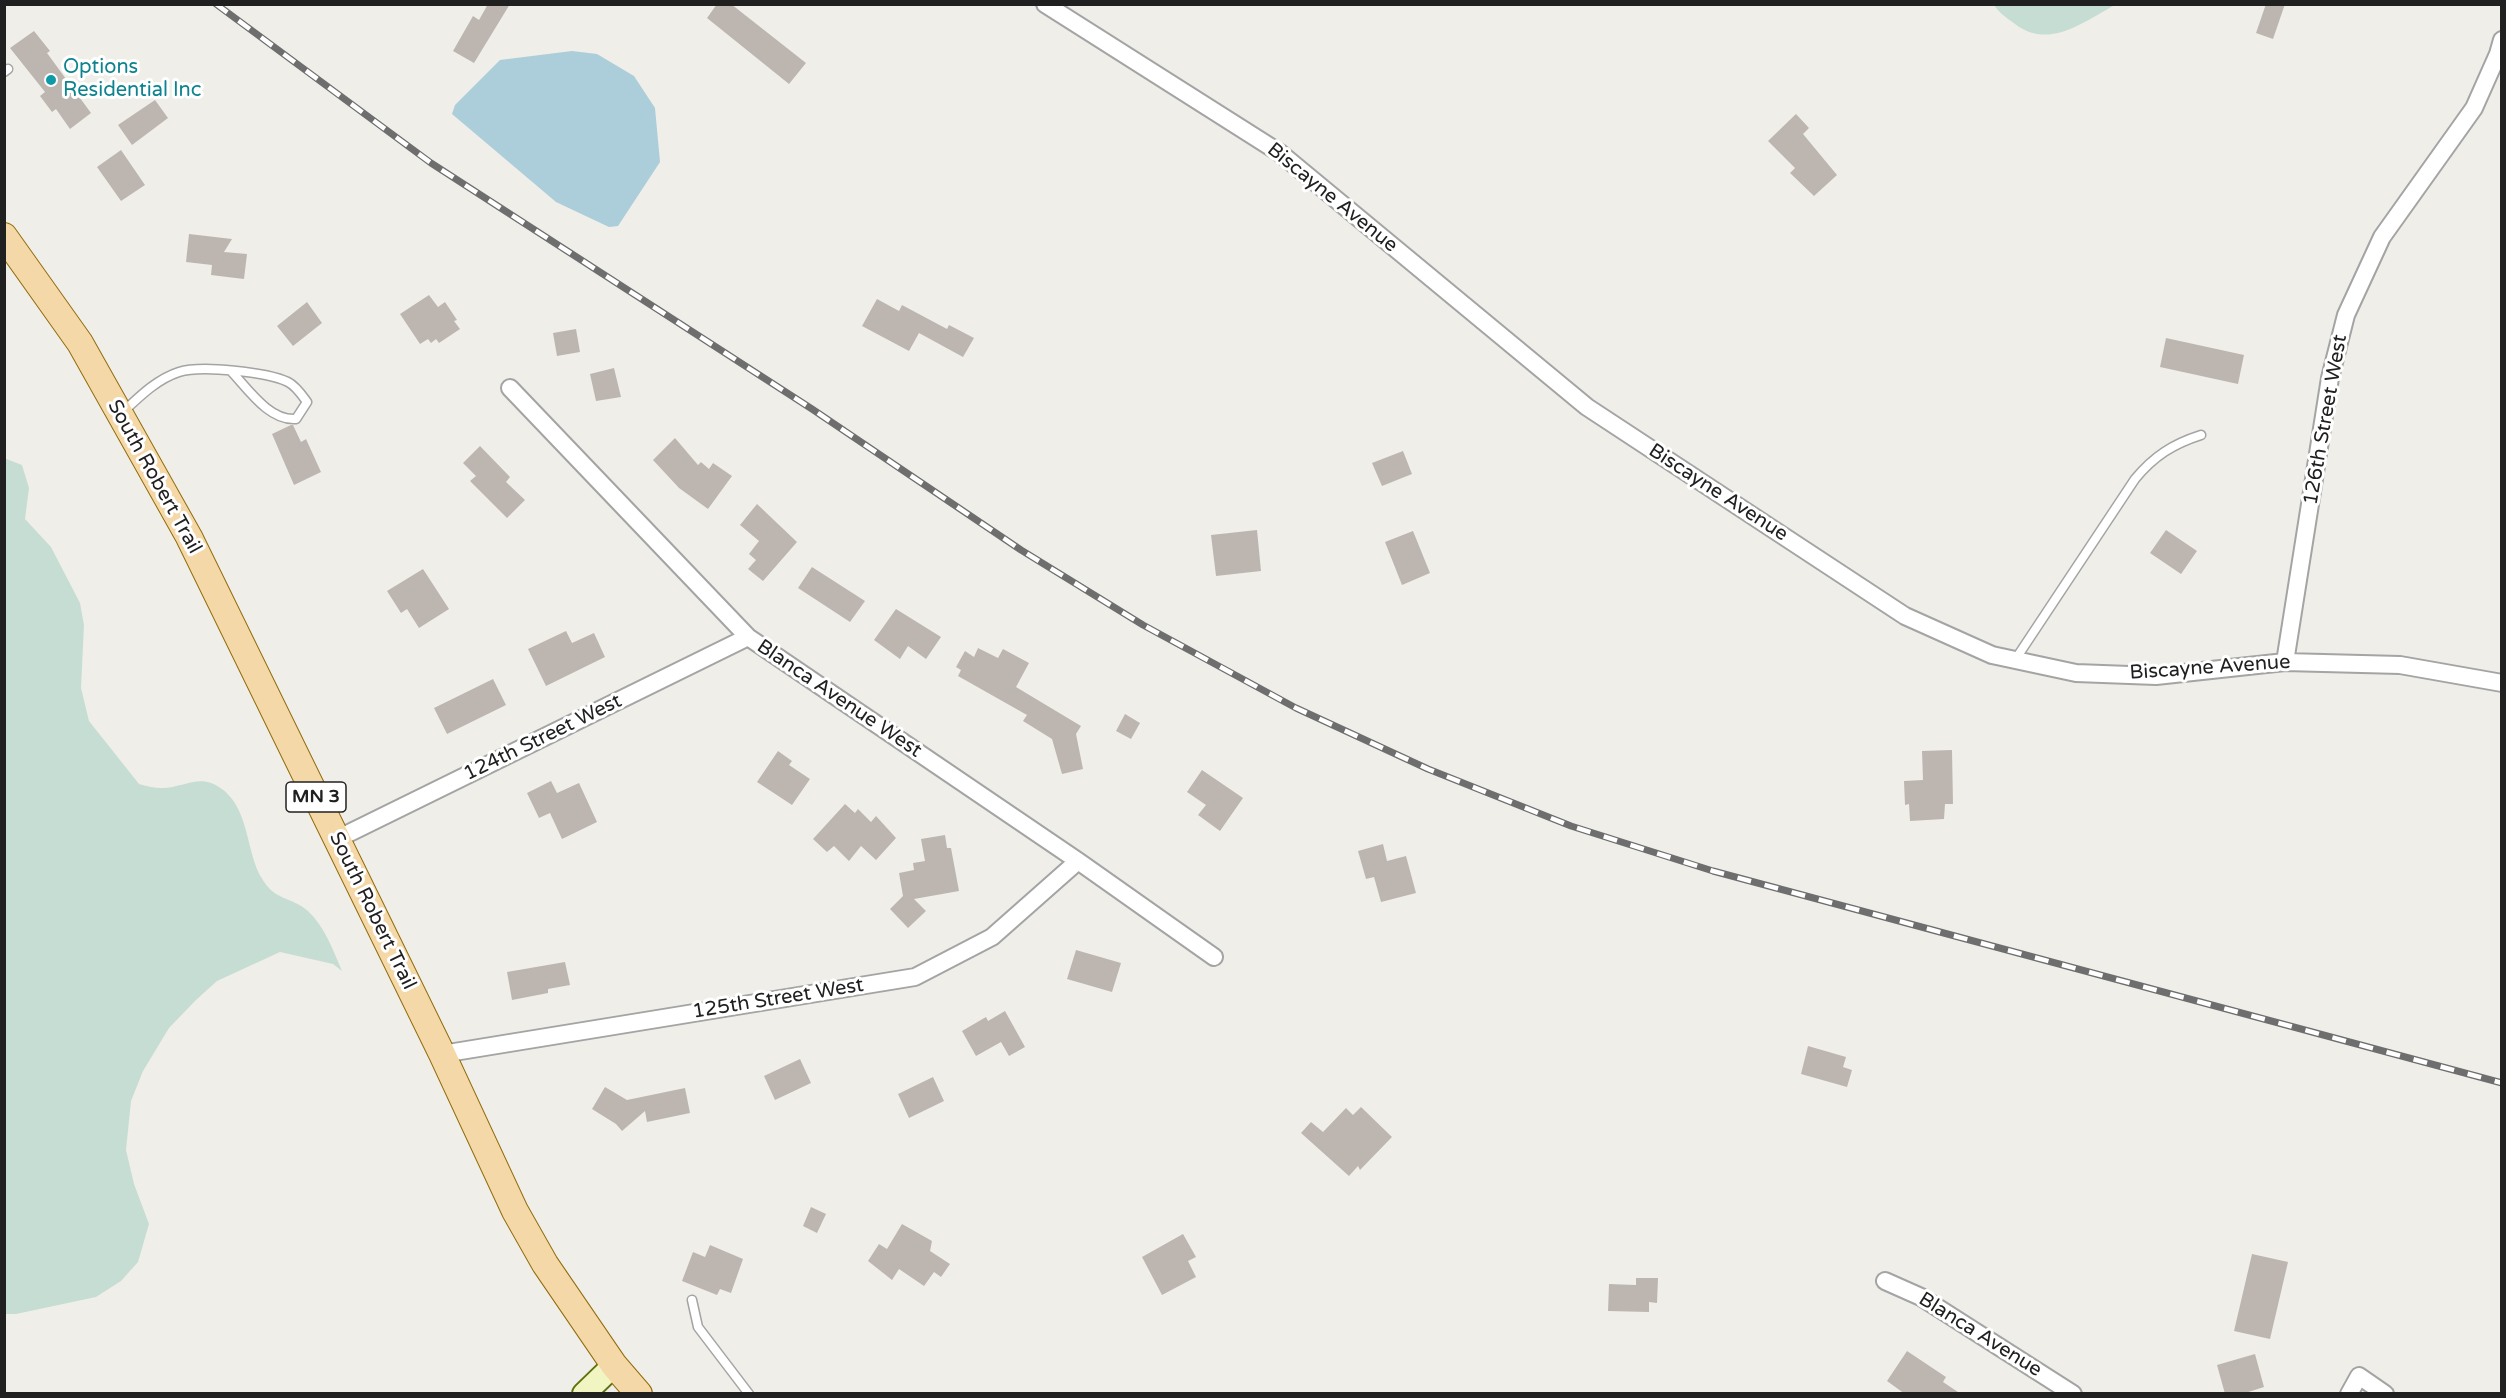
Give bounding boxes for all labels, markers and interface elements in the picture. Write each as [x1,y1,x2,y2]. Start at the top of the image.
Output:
place label: Options Residential Inc [63,56,201,103]
marker: Options Residential Inc [44,73,58,87]
street label: Biscayne Avenue [1262,138,1402,258]
street label: 126th Street West [2299,333,2353,507]
street label: South Robert Trail [102,396,206,558]
street label: Biscayne Avenue [1644,439,1792,547]
street label: Blanca Avenue West [752,635,926,763]
street label: Biscayne Avenue [2129,650,2291,686]
street label: 124th Street West [460,689,626,787]
road number: MN 3 [286,782,346,812]
street label: South Robert Trail [323,828,421,994]
street label: 125th Street West [691,974,865,1024]
street label: Blanca Avenue [1914,1288,2046,1382]

